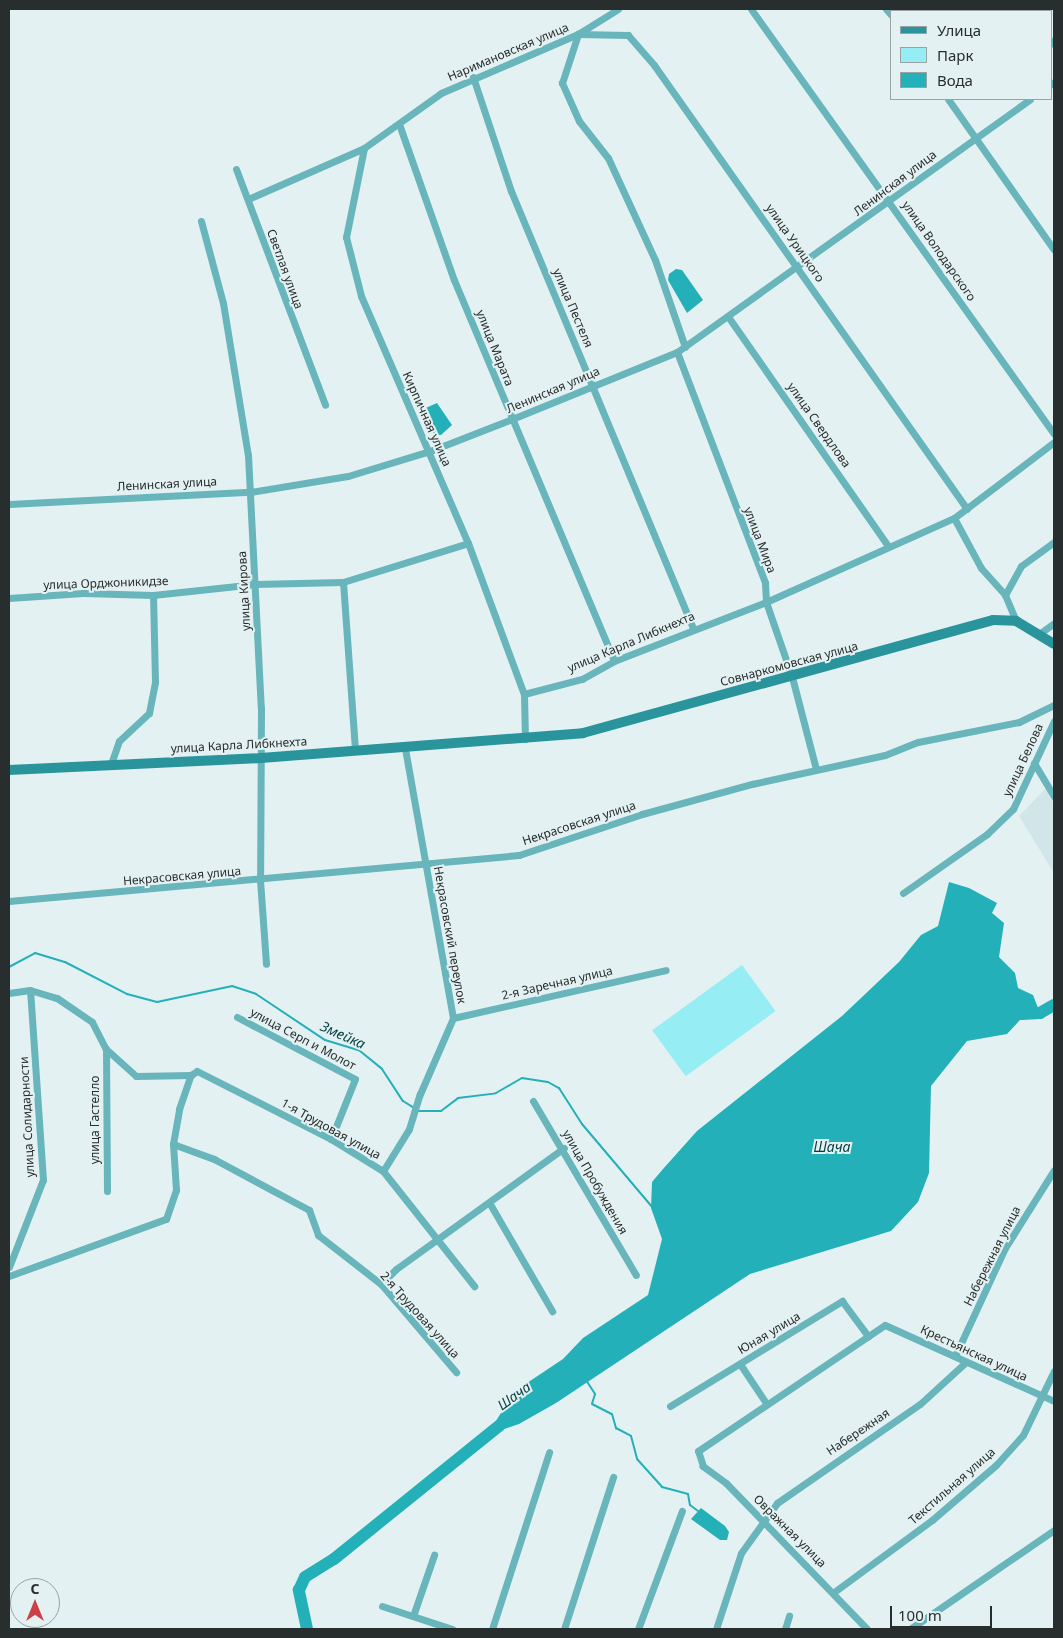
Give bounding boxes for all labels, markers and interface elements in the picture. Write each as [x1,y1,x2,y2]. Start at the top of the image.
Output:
legend [890,10,1053,100]
street label: Наримановская улица [445,20,571,84]
text: Улица [937,20,981,40]
text: Парк [937,45,973,65]
text: Вода [937,70,973,90]
street label: Ленинская улица [851,147,939,219]
street label: улица Володарского [899,198,979,304]
street label: улица Урицкого [763,201,827,285]
street label: Светлая улица [264,227,306,311]
street label: улица Пестеля [550,266,596,350]
street label: улица Марата [473,308,517,388]
street label: Ленинская улица [504,364,602,416]
street label: Кирпичная улица [400,369,454,469]
street label: улица Свердлова [784,380,854,470]
street label: Ленинская улица [117,474,217,494]
street label: улица Мира [741,505,779,575]
street label: улица Кирова [235,551,253,631]
street label: улица Орджоникидзе [43,574,169,592]
street label: улица Карла Либкнехта [565,609,697,675]
street label: Совнаркомовская улица [719,639,859,689]
street label: улица Белова [1000,721,1046,799]
street label: улица Карла Либкнехта [170,734,308,756]
street label: Некрасовская улица [520,798,638,848]
street label: Некрасовская улица [122,864,242,888]
street label: Некрасовский переулок [431,865,469,1005]
street label: 2-я Заречная улица [500,963,614,1003]
street label: улица Серп и Молот [248,1005,358,1073]
water label: Змейка [318,1018,368,1052]
street label: улица Солидарности [17,1056,37,1178]
street label: улица Гастелло [88,1076,102,1164]
street label: 1-я Трудовая улица [279,1096,383,1162]
street label: улица Пробуждения [559,1127,631,1237]
water label: Шача [814,1139,850,1155]
street label: Набережная улица [961,1204,1023,1308]
street label: 2-я Трудовая улица [377,1269,463,1361]
street label: Юная улица [735,1309,803,1357]
street label: Крестьянская улица [918,1322,1030,1384]
water label: Шача [494,1378,534,1414]
street label: Набережная [824,1406,892,1458]
street label: Текстильная улица [906,1445,998,1527]
street label: Овражная улица [751,1492,829,1570]
north arrow [10,1578,60,1628]
text: С [30,1579,40,1598]
scale bar [893,1596,996,1628]
text: 100 m [898,1605,942,1625]

